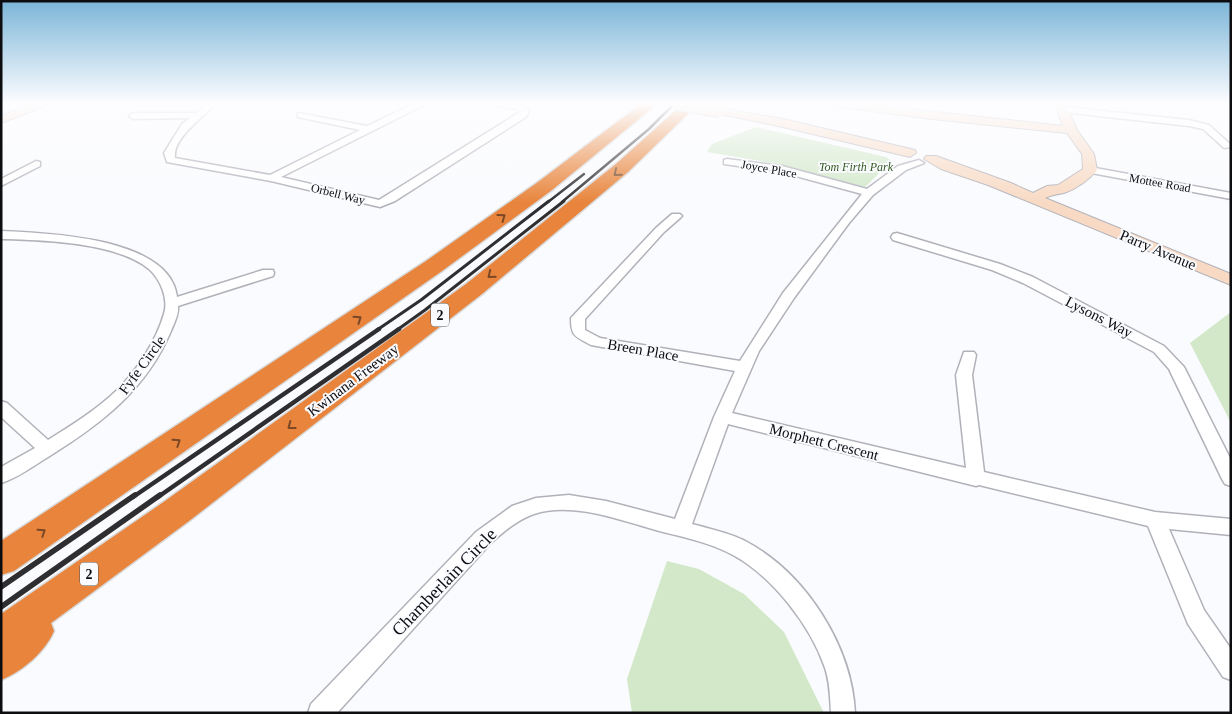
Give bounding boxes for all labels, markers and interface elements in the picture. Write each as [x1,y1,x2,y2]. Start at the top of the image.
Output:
street label: Joyce Place [740,157,798,181]
park label: Tom Firth Park [819,160,894,174]
one-way arrow [613,167,622,176]
street label: Mottee Road [1128,171,1192,195]
street label: Orbell Way [310,181,366,207]
one-way arrow [496,215,505,223]
street label: Parry Avenue [1118,227,1199,273]
one-way arrow [488,270,497,278]
street label: Lysons Way [1063,293,1136,341]
road number: 2 [431,304,449,326]
one-way arrow [353,316,362,325]
street label: Fyfe Circle [116,333,169,397]
street label: Breen Place [606,336,680,364]
street label: Kwinana Freeway [304,340,402,419]
one-way arrow [287,420,297,429]
street label: Morphett Crescent [768,421,881,464]
one-way arrow [171,439,180,448]
street label: Chamberlain Circle [388,524,500,640]
one-way arrow [36,529,45,539]
road number: 2 [80,562,98,586]

